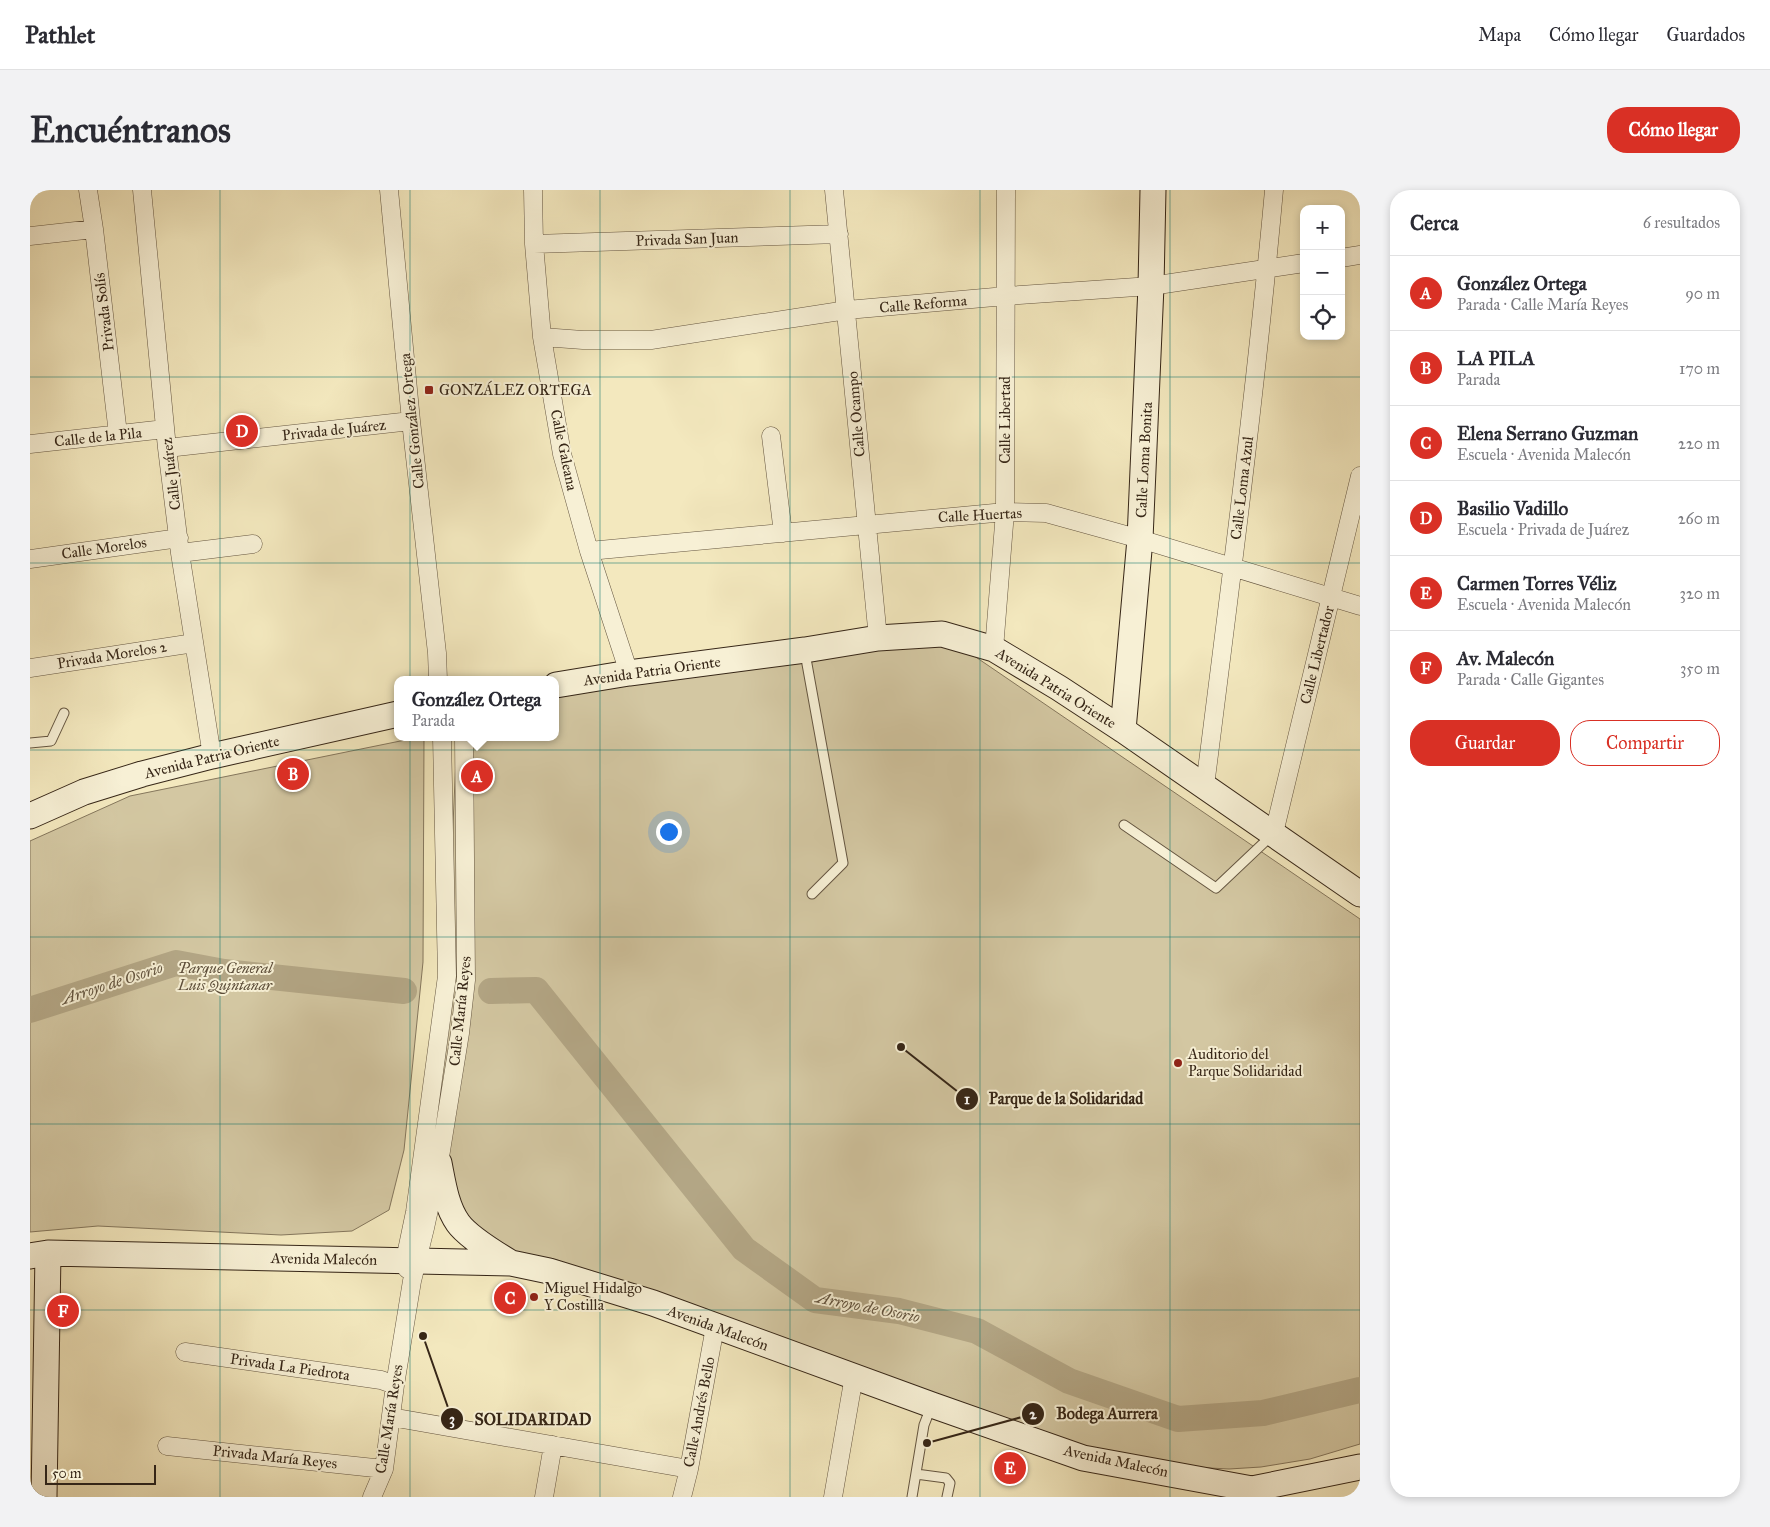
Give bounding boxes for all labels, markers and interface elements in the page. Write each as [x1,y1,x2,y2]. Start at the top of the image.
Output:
text: Pathlet [25,20,95,50]
text: Mapa [1478,24,1521,46]
text: Cómo llegar [1549,24,1639,46]
text: Guardados [1667,24,1745,46]
button: Cómo llegar [1607,107,1740,153]
text: Encuéntranos [30,109,231,152]
map controls [1300,205,1345,340]
button: + [1300,205,1345,250]
text: Cerca [1410,210,1459,236]
text: 6 resultados [1643,213,1720,232]
street label: Privada San Juan [635,228,739,251]
button: − [1300,250,1345,295]
street label: Privada Solís [90,272,118,352]
text: González Ortega [1457,272,1587,295]
text: A [1421,284,1431,303]
text: 90 m [1685,284,1720,303]
street label: Calle Reforma [878,291,968,317]
button: locate [1300,295,1345,340]
text: Parada · Calle María Reyes [1457,295,1628,314]
text: LA PILA [1457,347,1535,370]
street label: Calle González Ortega [396,352,428,490]
text: B [1421,359,1431,378]
text: 170 m [1679,359,1720,378]
street label: Calle Ocampo [843,370,869,458]
text: Parada [1457,370,1500,389]
street label: Calle Libertad [996,376,1014,464]
place label: GONZÁLEZ ORTEGA [439,380,592,399]
marker: GONZÁLEZ ORTEGA [423,384,435,396]
street label: Calle Loma Bonita [1132,401,1156,519]
street label: Calle Galeana [547,408,582,493]
pin: D [226,412,258,450]
street label: Privada de Juárez [281,416,387,445]
text: Elena Serrano Guzman [1457,422,1638,445]
street label: Calle de la Pila [53,423,143,451]
street label: Calle Loma Azul [1227,434,1257,541]
text: C [1421,434,1431,453]
text: 220 m [1678,434,1720,453]
street label: Calle Juárez [158,437,185,511]
text: Escuela · Avenida Malecón [1457,445,1631,464]
text: Basilio Vadillo [1457,497,1568,520]
street label: Calle Huertas [938,504,1022,526]
text: D [1420,509,1432,528]
text: 260 m [1678,509,1720,528]
text: Escuela · Privada de Juárez [1457,520,1629,539]
street label: Calle Morelos [60,533,148,563]
text: Carmen Torres Véliz [1457,572,1616,595]
text: E [1420,584,1432,603]
text: 320 m [1680,584,1720,603]
text: Escuela · Avenida Malecón [1457,595,1631,614]
street label: Calle Libertador [1296,604,1338,706]
street label: Privada Morelos 2 [56,637,169,673]
street label: Avenida Patria Oriente [992,643,1119,732]
text: Av. Malecón [1457,647,1554,670]
street label: Avenida Patria Oriente [581,652,722,690]
text: F [1421,659,1431,678]
text: 350 m [1680,659,1720,678]
text: Parada · Calle Gigantes [1457,670,1604,689]
popup [394,676,559,741]
text: González Ortega [412,688,541,711]
text: Parada [412,711,455,730]
button: Guardar [1410,720,1560,766]
button: Compartir [1570,720,1720,766]
street label: Avenida Patria Oriente [142,732,281,783]
pin: B [277,755,309,793]
pin: A [461,757,493,795]
your location [656,819,682,845]
street label: Calle María Reyes [445,955,475,1067]
water label: Arroyo de Osorio [57,958,165,1009]
park label: Parque General Luis Quintanar [177,959,274,994]
place label: Auditorio del Parque Solidaridad [1187,1045,1303,1081]
marker: Auditorio del Parque Solidaridad [1172,1057,1184,1069]
callout: Parque de la Solidaridad [954,1083,1154,1114]
text: Parque de la Solidaridad [989,1089,1144,1109]
text: 1 [964,1090,970,1108]
street label: Avenida Malecón [270,1249,377,1269]
pin: C [494,1279,526,1317]
place label: Miguel Hidalgo Y Costilla [544,1279,642,1314]
water label: Arroyo de Osorio [812,1287,922,1326]
marker: Miguel Hidalgo Y Costilla [528,1291,540,1303]
pin: F [47,1292,79,1330]
street label: Avenida Malecón [664,1301,771,1355]
street label: Privada La Piedrota [229,1350,352,1384]
street label: Calle Andrés Bello [679,1355,719,1469]
street label: Calle María Reyes [371,1363,407,1475]
callout: Bodega Aurrera [1021,1398,1167,1429]
callout: SOLIDARIDAD [440,1403,601,1434]
text: Bodega Aurrera [1056,1404,1159,1424]
text: 2 [1029,1405,1037,1423]
text: 3 [449,1410,455,1429]
text: SOLIDARIDAD [475,1410,592,1429]
street label: Avenida Malecón [1061,1441,1170,1481]
street label: Privada María Reyes [212,1442,338,1472]
pin: E [994,1449,1026,1487]
scale bar [45,1462,156,1485]
text: 50 m [52,1465,81,1482]

